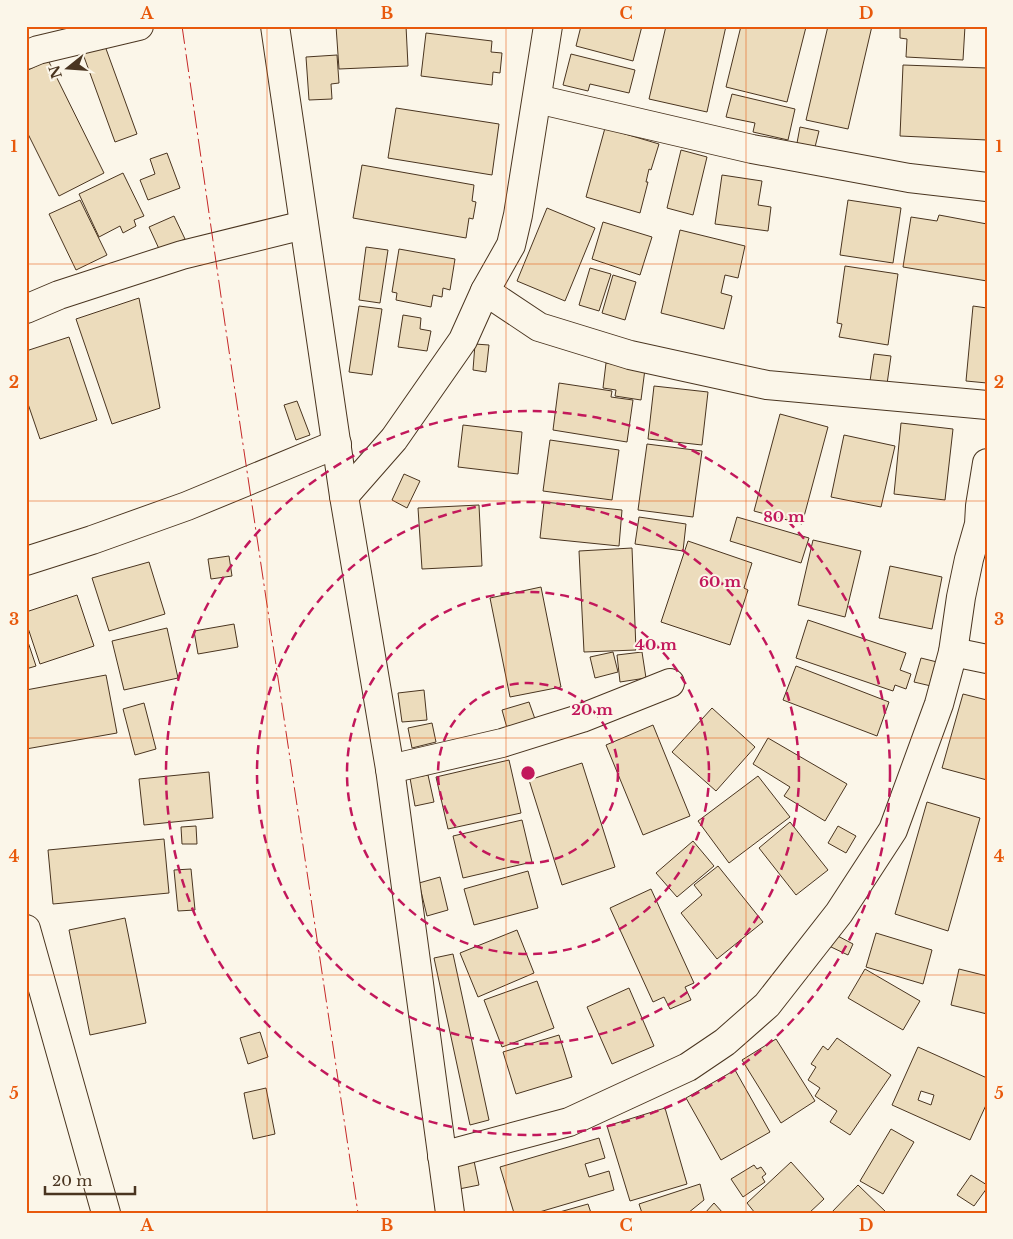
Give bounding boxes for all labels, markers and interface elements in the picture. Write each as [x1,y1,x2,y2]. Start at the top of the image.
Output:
text: A [140,3,155,23]
text: B [381,3,394,23]
text: C [619,3,633,23]
text: D [859,3,873,23]
north arrow [42,42,92,92]
text: N [45,63,66,81]
text: 1 [11,136,18,156]
text: 1 [996,136,1003,156]
text: 2 [9,372,19,392]
text: 2 [994,372,1004,392]
text: 80 m [763,507,805,526]
text: 60 m [699,572,741,591]
text: 3 [9,609,19,629]
text: 3 [994,609,1004,629]
text: 40 m [635,635,677,654]
text: 20 m [571,700,613,719]
centre of rings [519,764,537,782]
text: 4 [9,846,19,866]
text: 4 [994,846,1004,866]
text: 5 [9,1083,19,1103]
text: 5 [994,1083,1004,1103]
scale bar [45,1164,135,1196]
text: 20 m [52,1171,92,1190]
text: A [140,1215,155,1235]
text: B [381,1215,394,1235]
text: C [619,1215,633,1235]
text: D [859,1215,873,1235]

